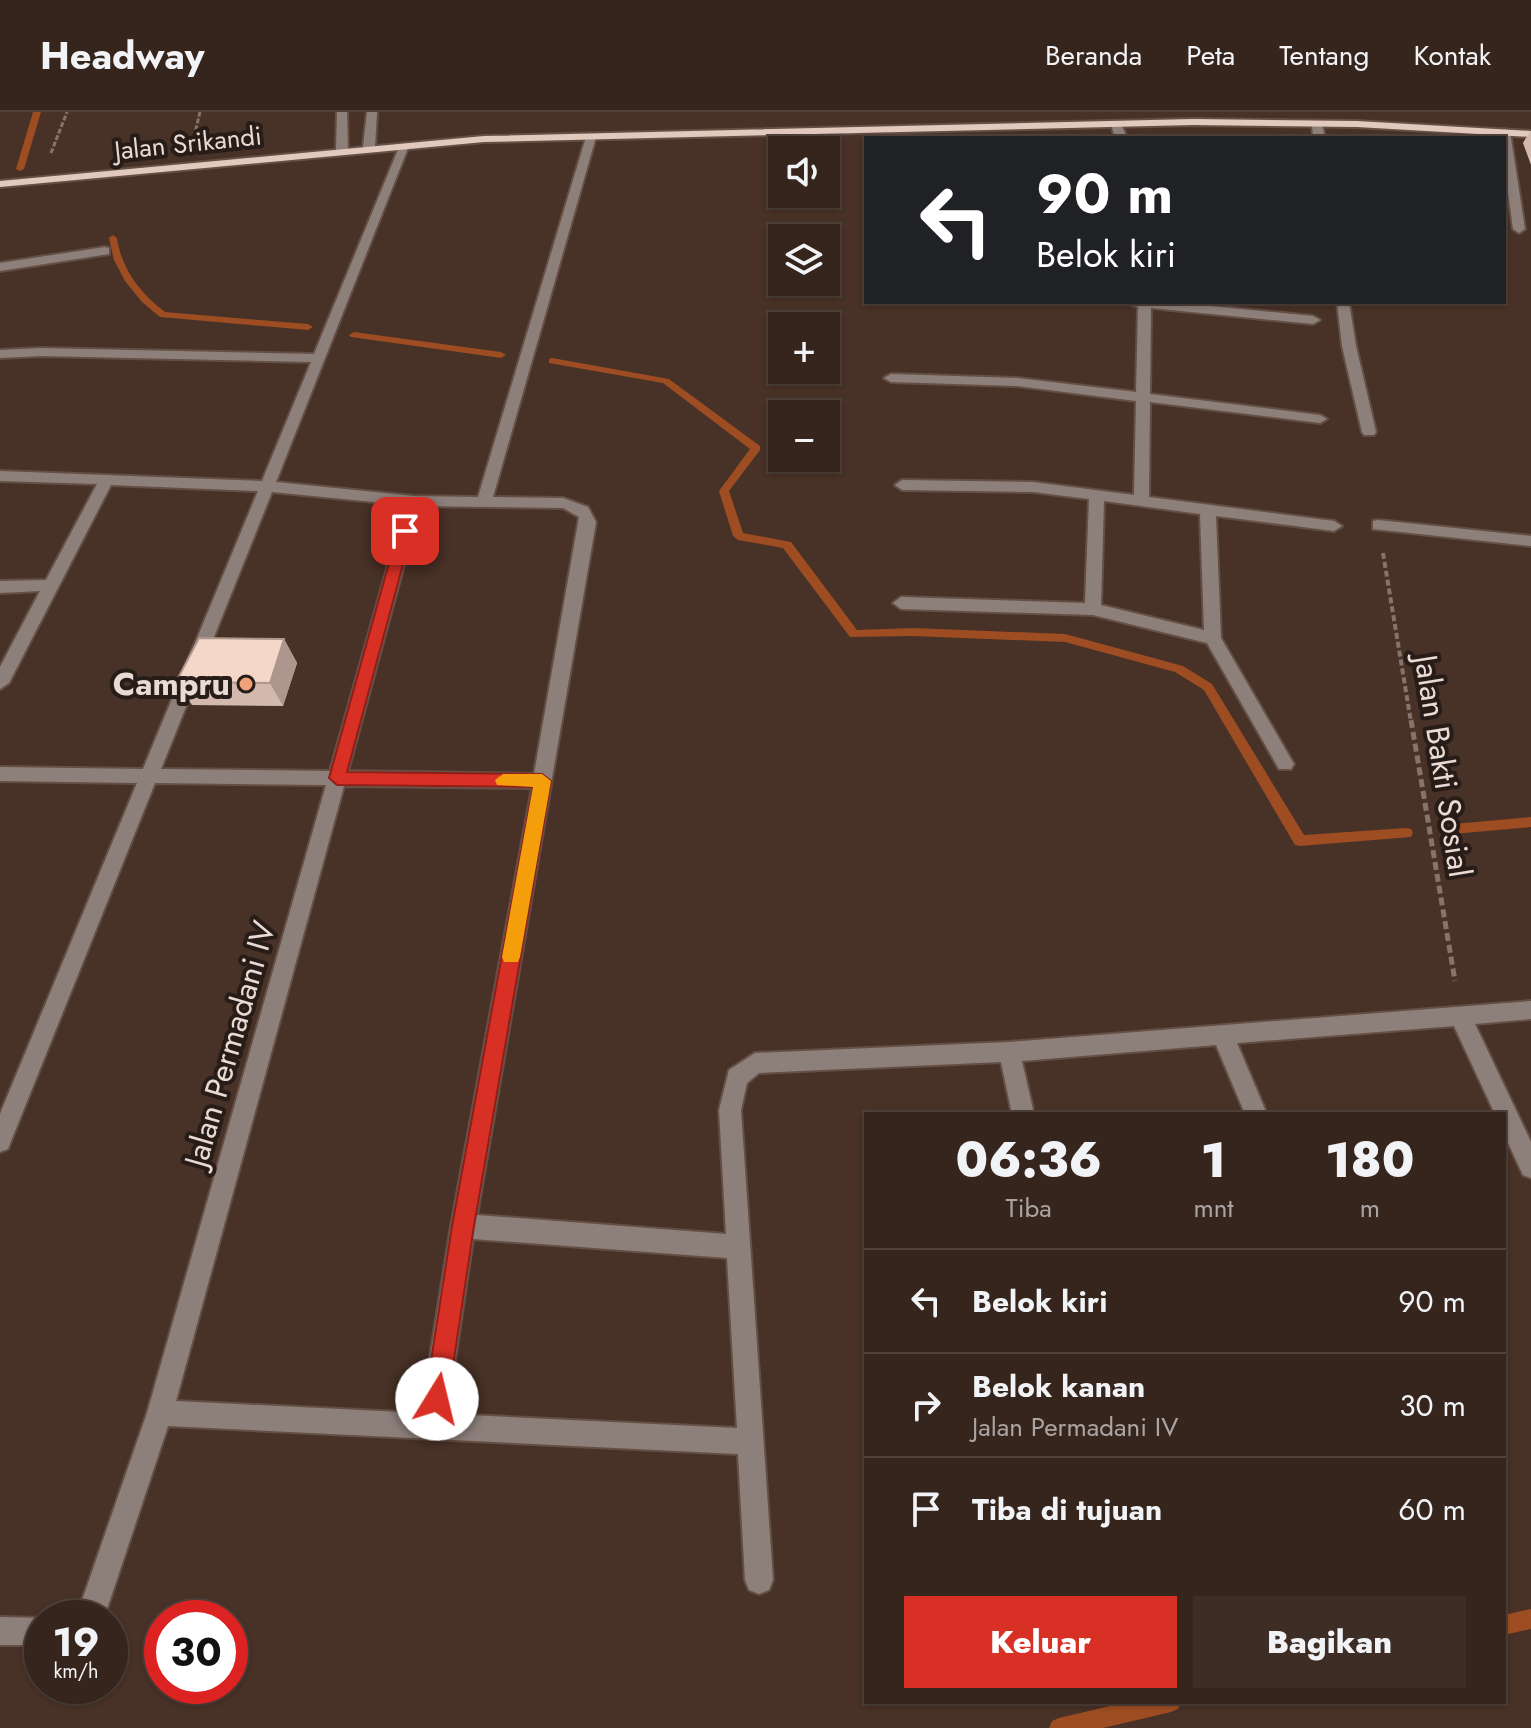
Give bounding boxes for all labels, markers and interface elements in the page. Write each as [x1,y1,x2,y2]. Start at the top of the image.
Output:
text: Headway [40,28,205,83]
text: Beranda [1045,35,1142,76]
text: Peta [1186,35,1235,76]
text: Tentang [1279,35,1370,76]
text: Kontak [1414,35,1491,76]
street label: Jalan Srikandi [110,116,263,170]
map controls [768,136,840,472]
button: sound [768,136,840,208]
text: 90 m [1036,153,1173,234]
icon: left [904,168,1008,272]
button: layers [768,224,840,296]
text: Belok kiri [1036,228,1176,280]
button: + [768,312,840,384]
button: − [768,400,840,472]
pin [371,497,439,565]
icon: arrive [383,509,427,553]
street label: Jalan Bakti Sosial [1402,648,1483,880]
place label: Campru [113,661,230,707]
marker: Campru [237,675,255,693]
street label: Jalan Permadani IV [172,916,287,1176]
text: 06:36 [956,1126,1102,1195]
text: 1 [1201,1126,1226,1195]
text: 180 [1325,1126,1414,1195]
text: Tiba [1006,1189,1052,1227]
text: mnt [1193,1189,1234,1227]
text: m [1360,1189,1380,1227]
icon: left [904,1279,948,1323]
text: Belok kiri [972,1280,1107,1323]
text: 90 m [1398,1280,1466,1323]
position arrow [395,1357,479,1441]
text: Belok kanan [972,1365,1145,1408]
icon: right [904,1383,948,1427]
text: 30 m [1399,1384,1466,1427]
text: Jalan Permadani IV [972,1408,1178,1446]
icon: arrive [904,1487,948,1531]
text: Tiba di tujuan [972,1488,1162,1531]
text: 60 m [1398,1488,1466,1531]
button: Keluar [904,1596,1177,1688]
button: Bagikan [1193,1596,1466,1688]
speed limit sign: 30 [144,1600,248,1704]
text: 19 [52,1613,100,1671]
text: km/h [53,1657,99,1686]

